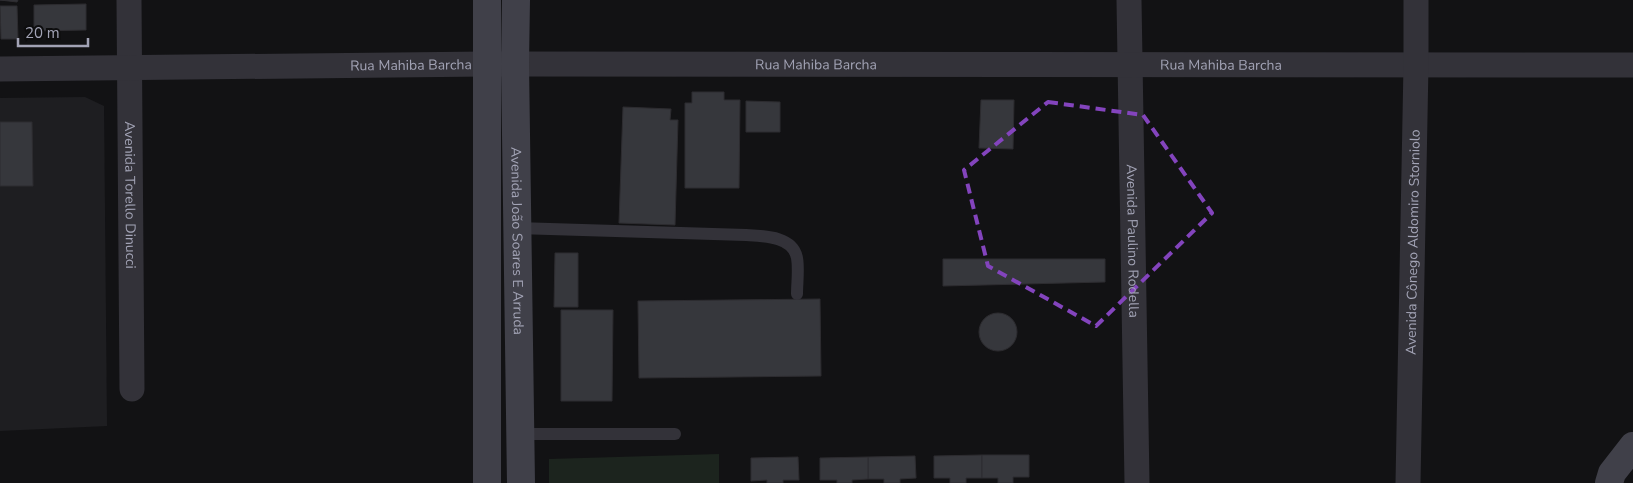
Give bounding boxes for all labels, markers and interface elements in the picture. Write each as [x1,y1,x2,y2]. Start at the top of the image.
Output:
scale bar [18,15,88,47]
text: 20 m [25,23,60,43]
street label: Rua Mahiba Barcha [350,55,472,75]
street label: Rua Mahiba Barcha [755,55,877,74]
street label: Rua Mahiba Barcha [1160,55,1282,74]
street label: Avenida Torello Dinucci [120,121,141,269]
street label: Avenida Cônego Aldomiro Storniolo [1401,129,1424,355]
street label: Avenida João Soares E Arruda [507,147,528,335]
street label: Avenida Paulino Rodella [1122,164,1144,318]

